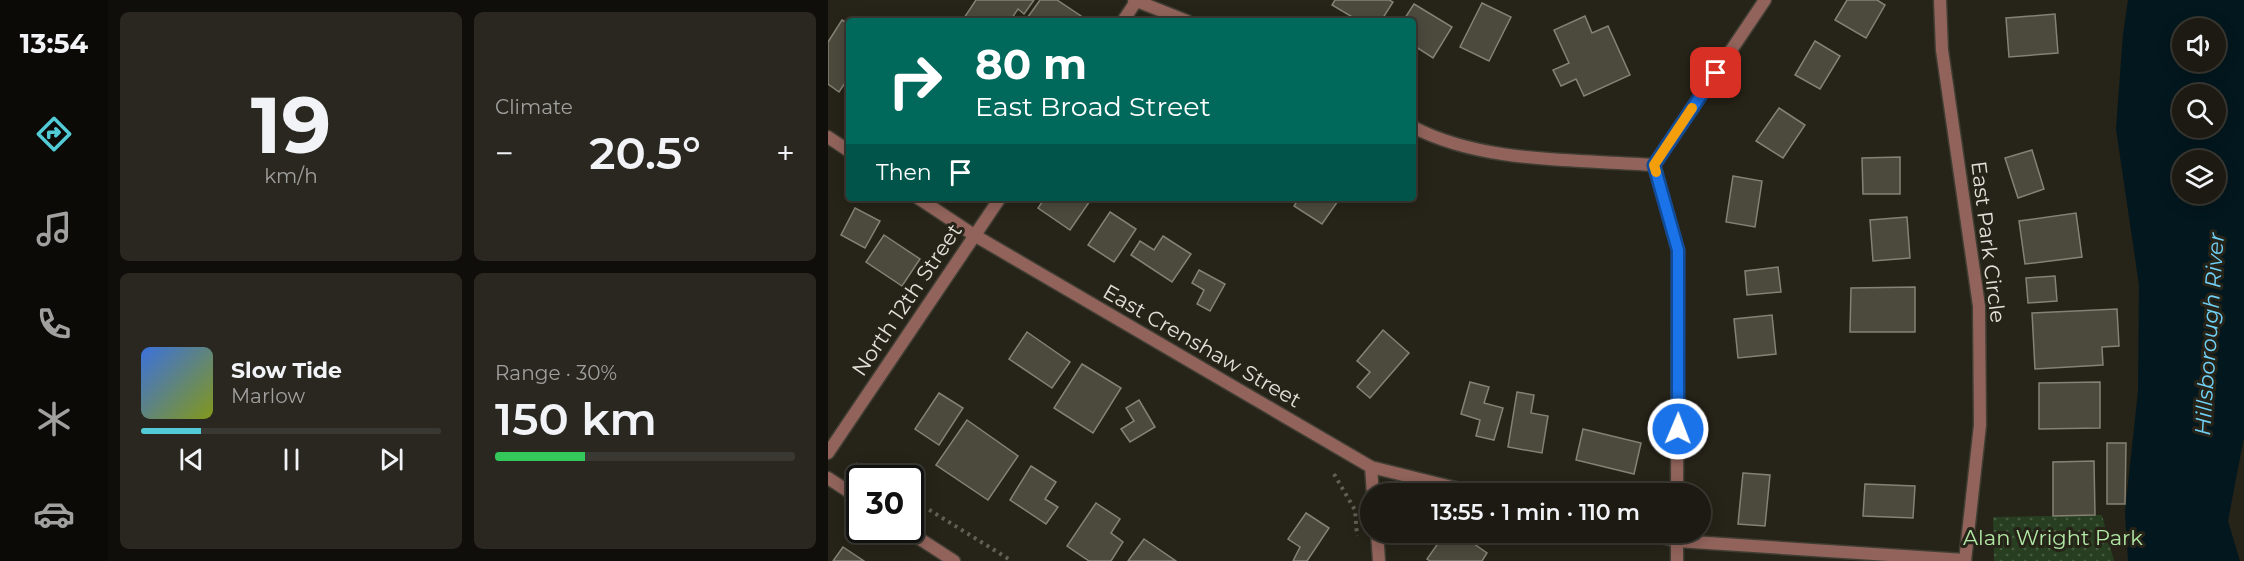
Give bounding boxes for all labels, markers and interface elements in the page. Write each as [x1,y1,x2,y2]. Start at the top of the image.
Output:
map controls [2172,18,2226,204]
button: sound [2172,18,2226,72]
text: 13:54 [20,27,88,60]
text: 80 m [975,38,1087,90]
icon: right [876,42,954,120]
pin [1690,47,1741,98]
icon: arrive [1699,56,1732,89]
text: 19 [251,77,331,173]
button: search [2172,84,2226,138]
text: East Broad Street [975,90,1211,123]
text: Climate [495,95,573,119]
icon: directions [33,113,75,155]
text: 20.5° [589,125,701,180]
text: − [495,133,514,173]
text: + [776,133,795,173]
button: layers [2172,150,2226,204]
icon: arrive [944,156,977,189]
text: Then [876,159,932,186]
street label: East Park Circle [1966,160,2011,324]
text: km/h [264,164,318,188]
icon: music [33,208,75,250]
street label: North 12th Street [846,219,967,381]
water label: Hillsborough River [2189,230,2230,436]
street label: East Crenshaw Street [1099,279,1306,413]
icon: phone [33,303,75,345]
text: Slow Tide [231,357,342,384]
text: Range · 30% [495,361,617,385]
text: Marlow [231,384,305,408]
text: 150 km [495,391,657,446]
position arrow [1646,397,1710,461]
icon: climate [33,398,75,440]
icon: previous [175,443,208,476]
icon: pause [275,443,308,476]
icon: next [375,443,408,476]
speed limit sign: 30 [846,465,924,543]
icon: car [33,493,75,535]
text: 13:55 · 1 min · 110 m [1431,499,1640,526]
park label: Alan Wright Park [1963,525,2143,550]

